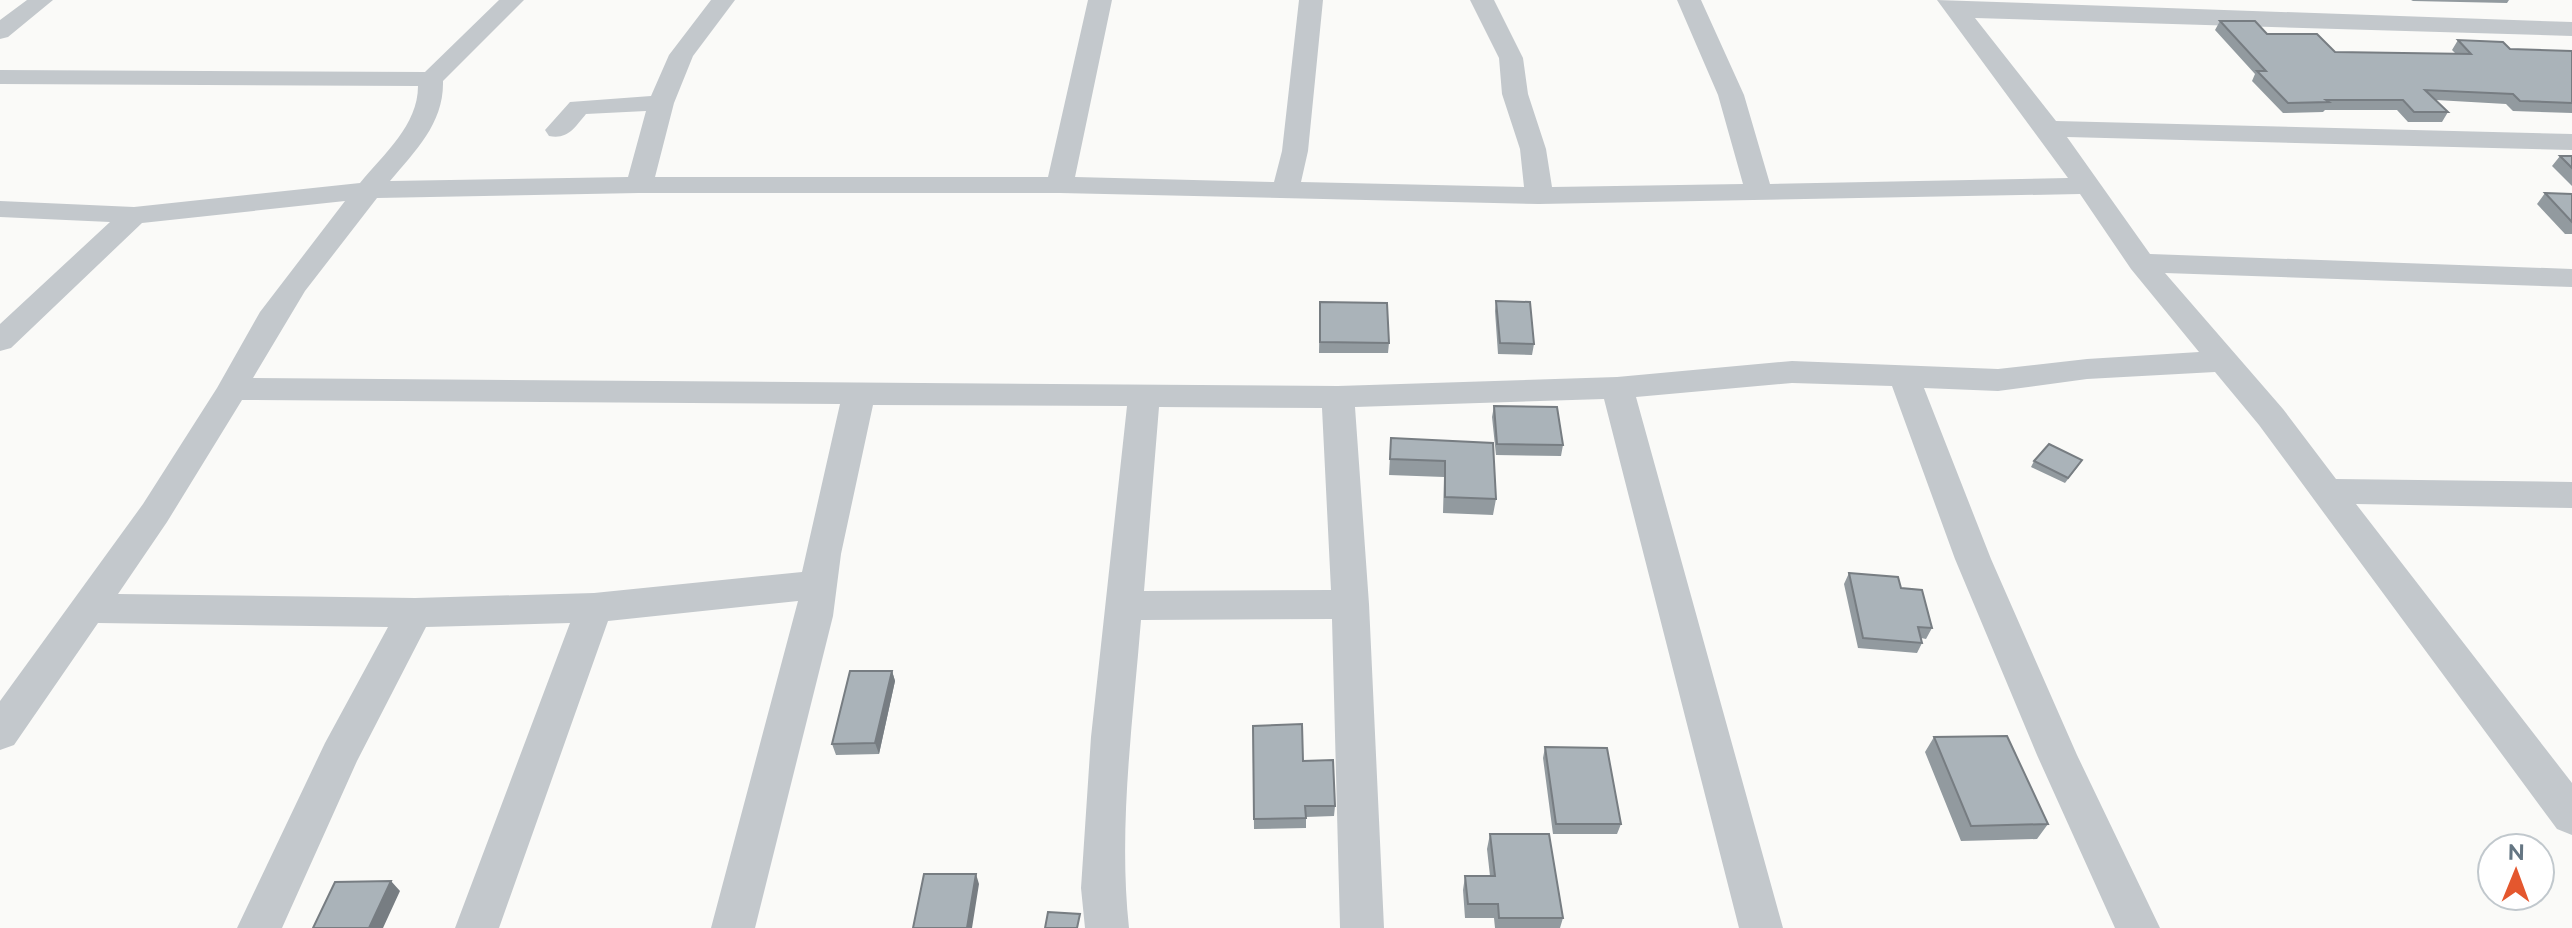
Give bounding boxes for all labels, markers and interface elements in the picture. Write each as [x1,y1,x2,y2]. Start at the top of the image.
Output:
north arrow [2476,832,2556,912]
text: N [2508,839,2525,865]

